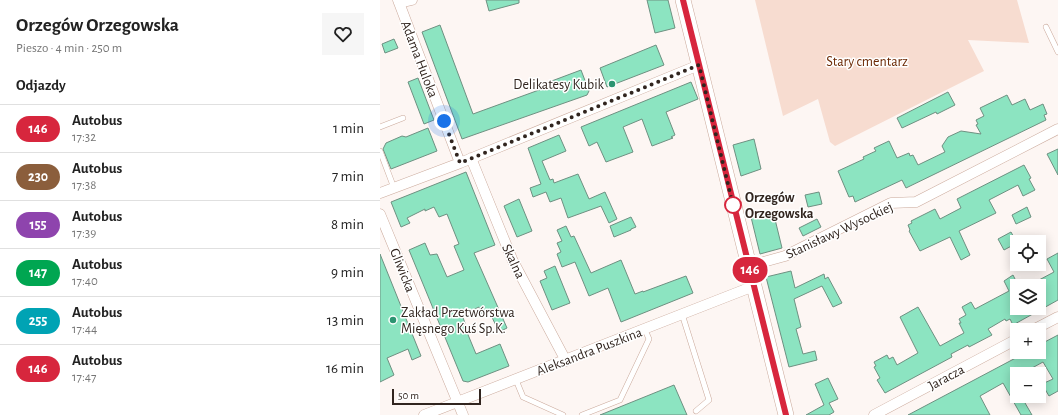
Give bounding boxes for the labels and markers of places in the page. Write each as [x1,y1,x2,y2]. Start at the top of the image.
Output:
place label: Delikatesy Kubik [513,78,605,92]
marker: Delikatesy Kubik [607,79,617,89]
place label: Orzegów Orzegowska [745,191,814,221]
marker: Orzegów Orzegowska [724,196,742,214]
place label: Zakład Przetwórstwa Mięsnego Kuś Sp.K. [401,306,515,336]
marker: Zakład Przetwórstwa Mięsnego Kuś Sp.K. [388,315,398,325]

